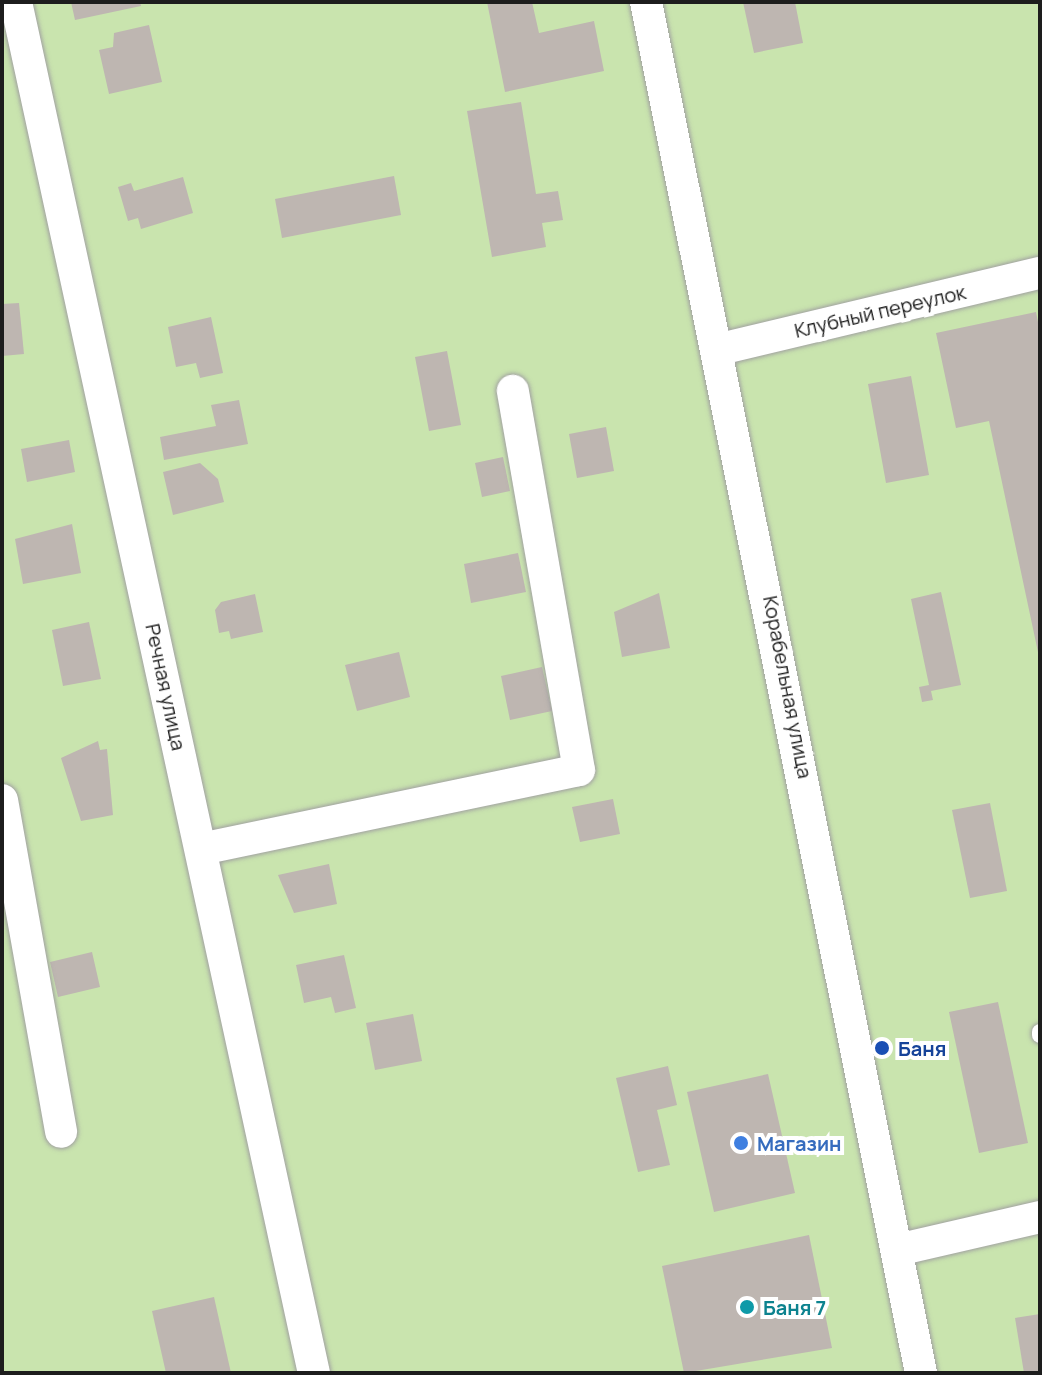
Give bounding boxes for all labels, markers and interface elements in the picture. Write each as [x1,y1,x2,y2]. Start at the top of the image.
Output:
street label: Клубный переулок [792,280,968,342]
street label: Корабельная улица [759,594,817,780]
street label: Речная улица [141,621,191,753]
place label: Баня [898,1036,946,1060]
marker: Баня [873,1039,891,1057]
place label: Магазин [757,1131,842,1155]
marker: Магазин [732,1134,750,1152]
place label: Баня 7 [763,1295,826,1319]
marker: Баня 7 [738,1298,756,1316]

